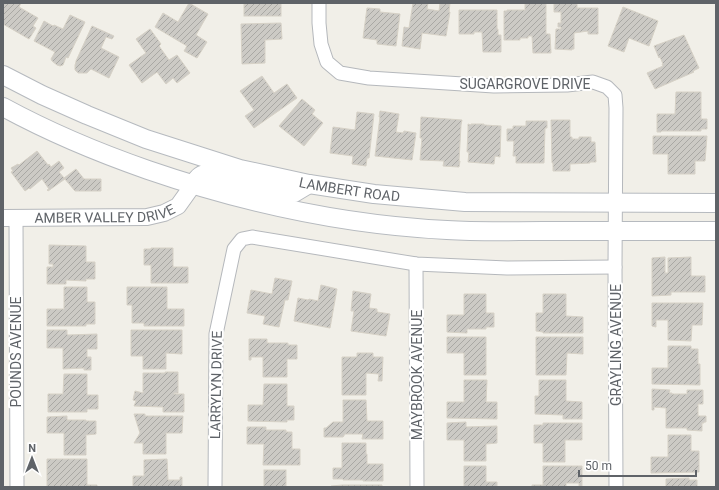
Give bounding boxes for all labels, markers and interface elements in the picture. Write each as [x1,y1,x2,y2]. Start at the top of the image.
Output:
street label: SUGARGROVE DRIVE [459,76,591,92]
street label: LAMBERT ROAD [298,174,401,204]
street label: AMBER VALLEY DRIVE [34,201,178,226]
street label: GRAYLING AVENUE [608,284,624,406]
street label: POUNDS AVENUE [8,296,24,407]
street label: MAYBROOK AVENUE [409,310,425,440]
street label: LARRYLYN DRIVE [207,331,225,439]
north arrow [12,438,52,478]
text: N [28,442,36,455]
scale bar [579,452,696,478]
text: 50 m [585,459,612,473]

